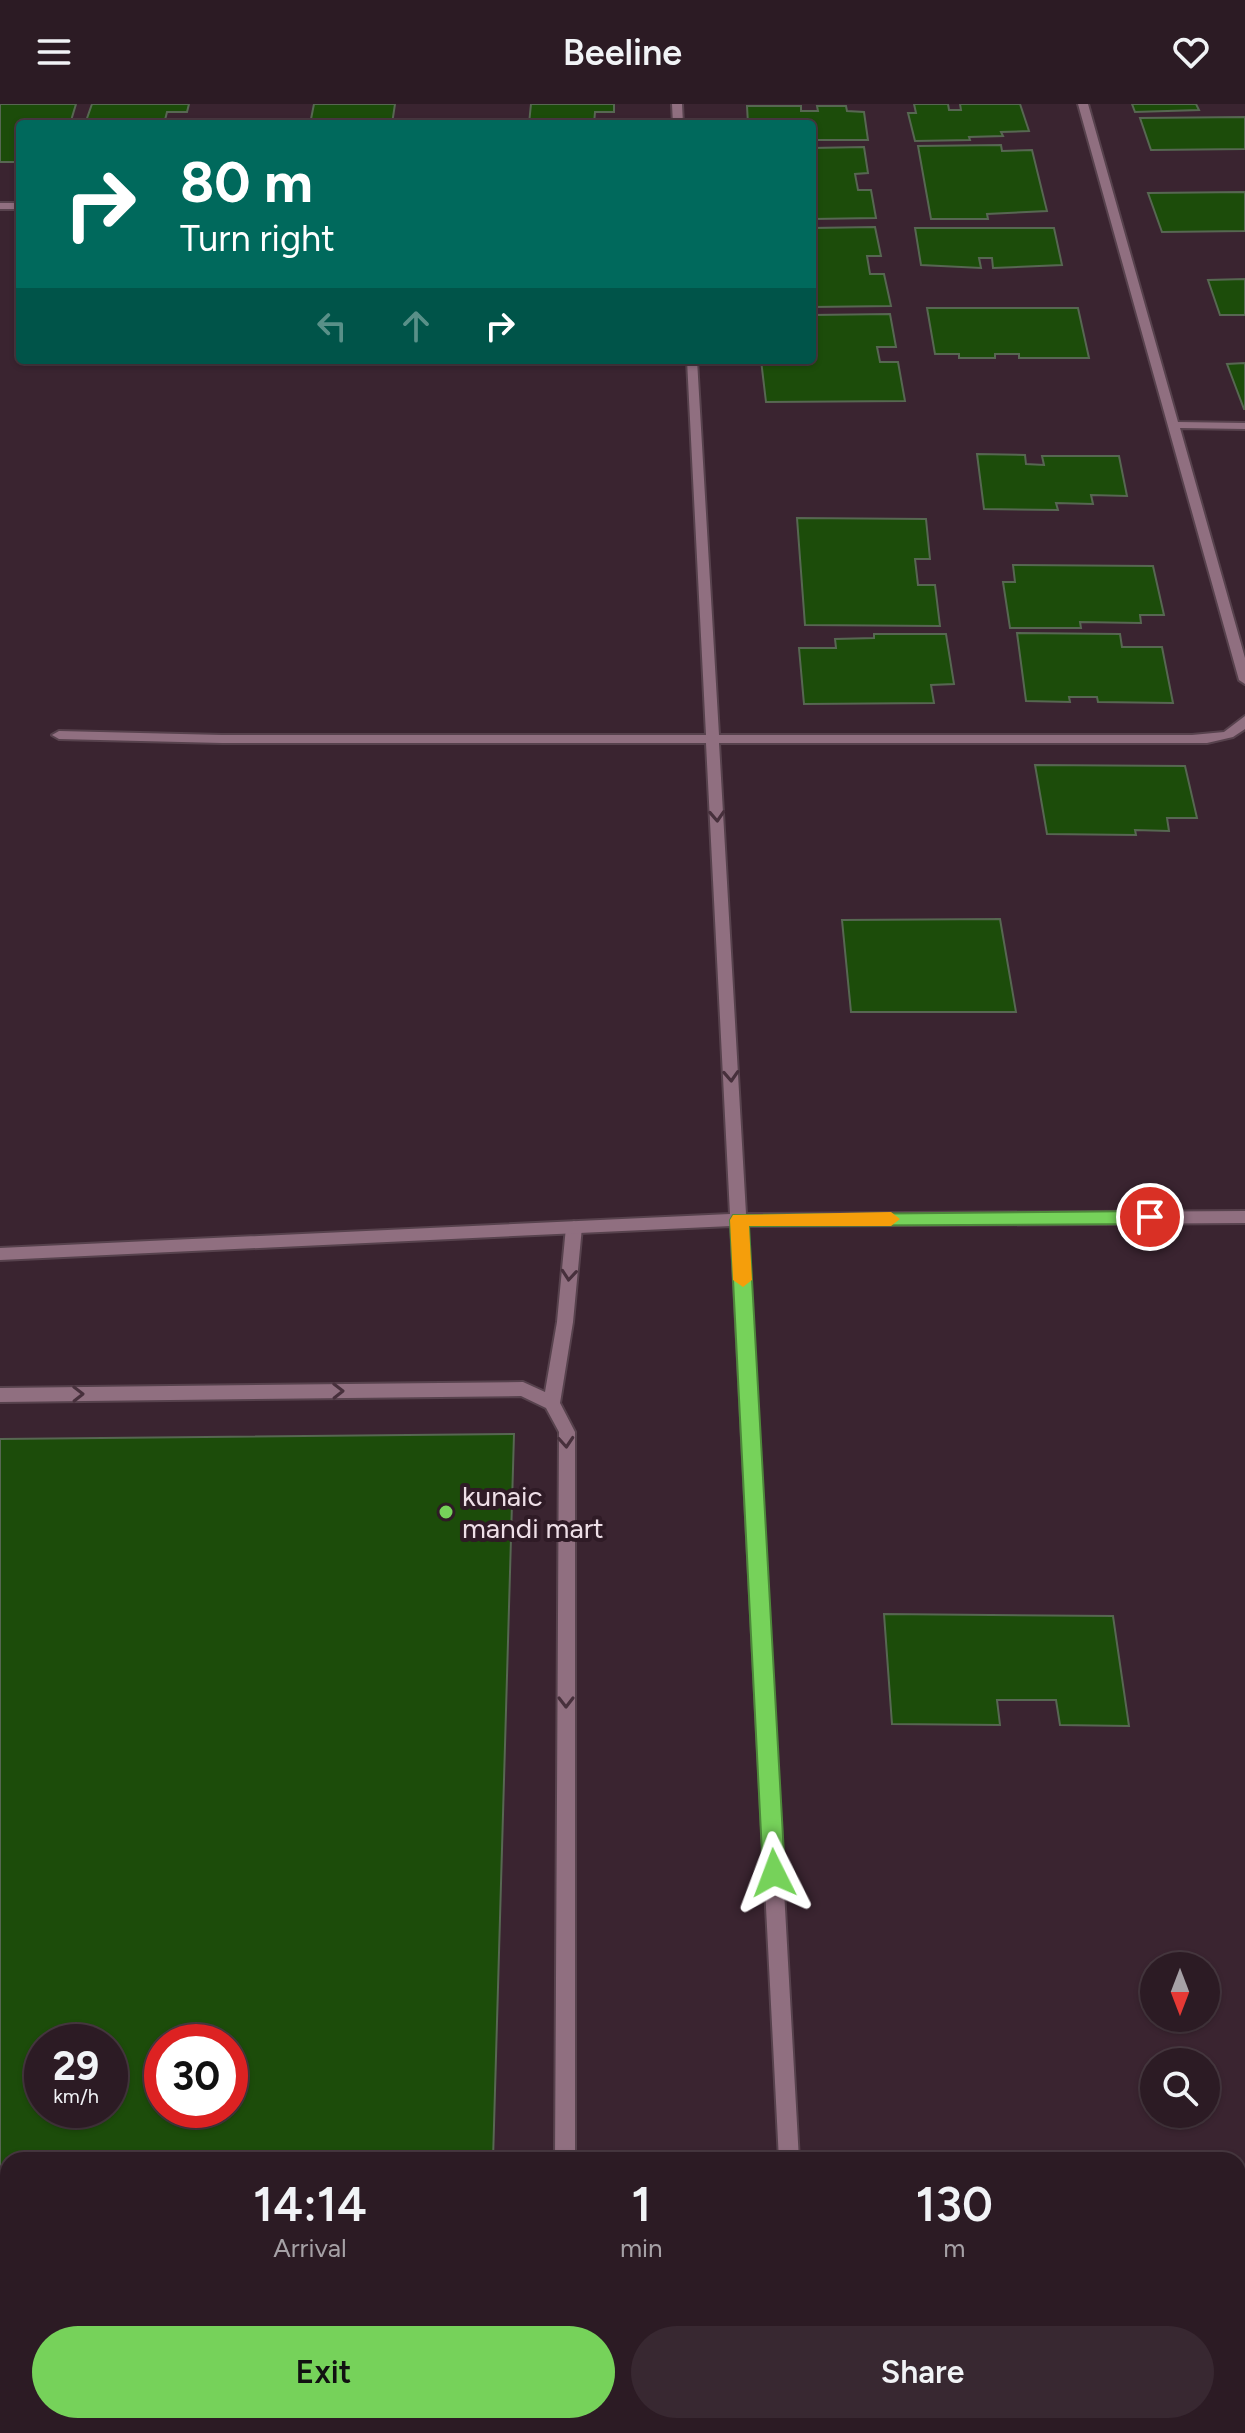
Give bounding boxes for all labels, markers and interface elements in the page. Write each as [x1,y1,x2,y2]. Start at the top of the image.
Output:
icon: menu [32,30,76,74]
icon: heart [1169,30,1213,74]
text: Beeline [563,31,682,74]
text: 80 m [180,149,313,216]
icon: right [48,152,152,256]
text: Turn right [180,217,335,260]
icon: left [310,304,354,348]
icon: ahead [394,304,438,348]
icon: right [478,304,522,348]
one-way arrow [708,810,725,823]
one-way arrow [723,1070,740,1083]
pin [1116,1183,1184,1251]
icon: arrive [1128,1195,1172,1239]
one-way arrow [561,1268,578,1281]
one-way arrow [332,1382,345,1400]
one-way arrow [72,1385,85,1403]
one-way arrow [557,1436,574,1449]
place label: kunaic mandi mart [462,1479,604,1545]
marker: kunaic mandi mart [437,1503,455,1521]
one-way arrow [557,1696,575,1709]
position arrow [732,1831,816,1915]
north arrow [1140,1952,1220,2032]
map controls [1140,1952,1220,2128]
speed limit sign: 30 [144,2024,248,2128]
text: 29 [53,2042,99,2090]
button: search [1140,2048,1220,2128]
text: km/h [53,2084,99,2108]
text: 14:14 [253,2175,367,2233]
text: 1 [631,2175,651,2233]
text: 130 [916,2175,993,2233]
text: Arrival [273,2232,347,2264]
text: min [620,2232,663,2264]
text: m [943,2232,965,2264]
button: Exit [32,2326,615,2418]
button: Share [631,2326,1214,2418]

